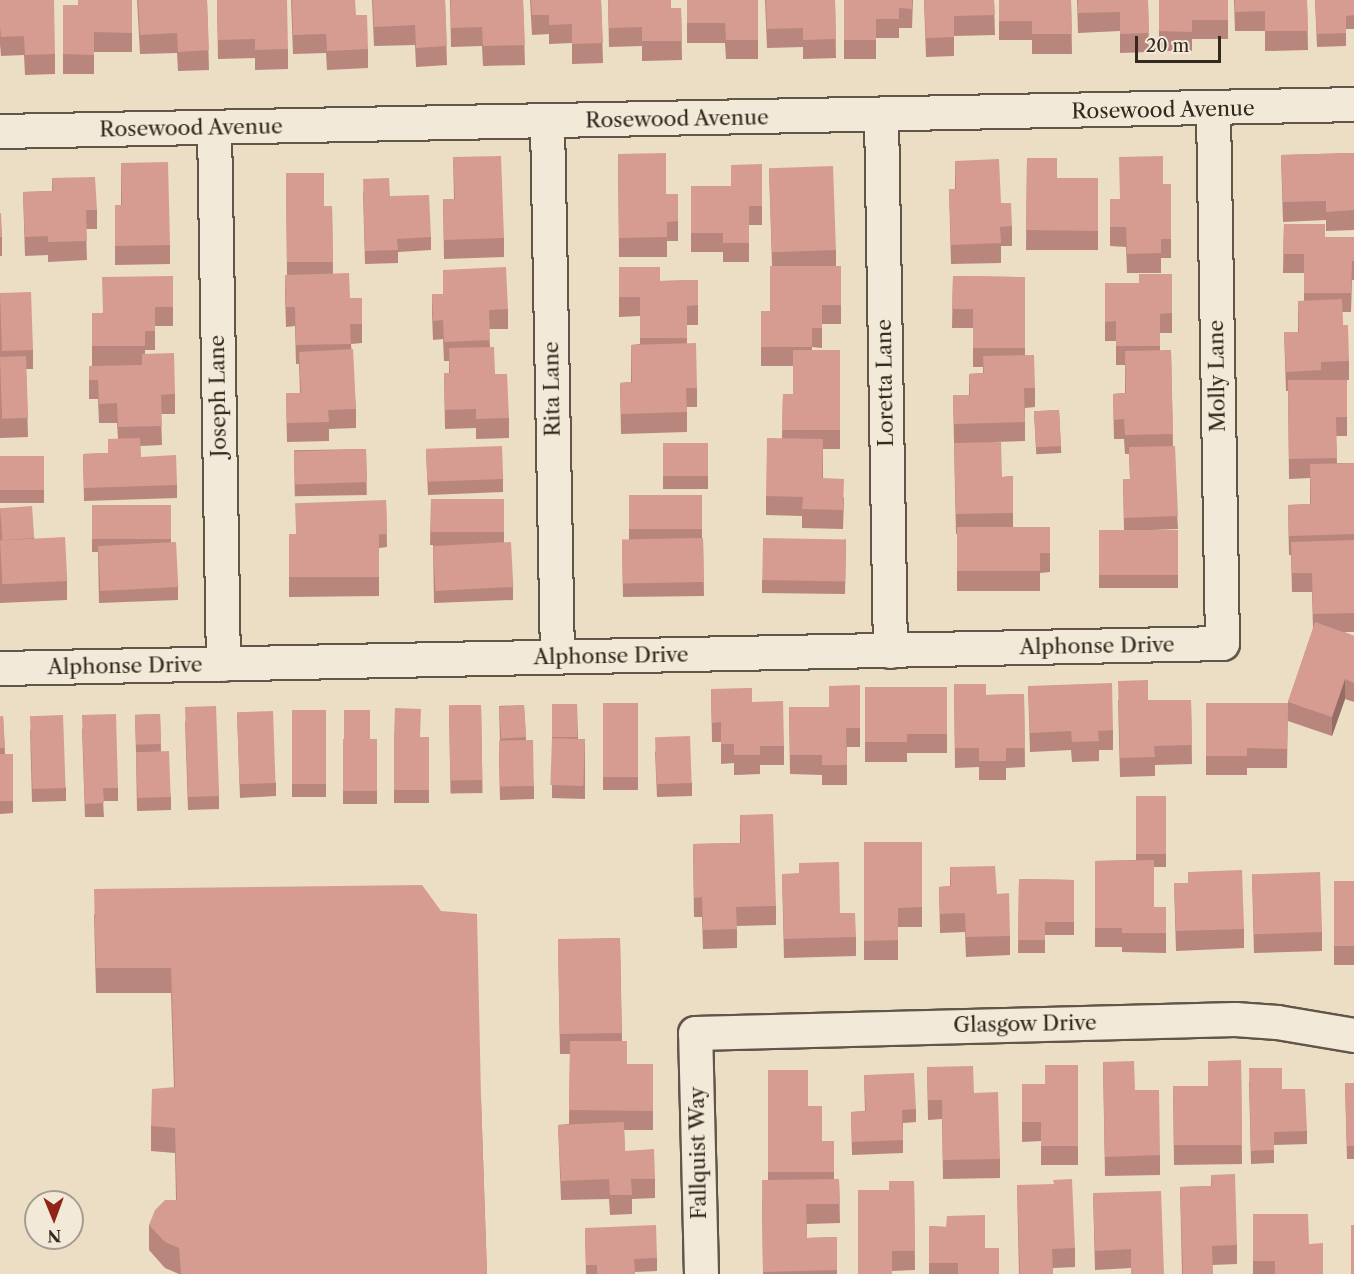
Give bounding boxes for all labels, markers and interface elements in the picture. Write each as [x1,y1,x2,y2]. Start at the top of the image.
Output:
scale bar [1138,24,1224,62]
text: 20 m [1146,35,1189,57]
street label: Rosewood Avenue [1071,96,1255,124]
street label: Rosewood Avenue [585,105,769,133]
street label: Rosewood Avenue [99,114,283,142]
street label: Loretta Lane [871,319,899,447]
street label: Molly Lane [1203,319,1231,433]
street label: Joseph Lane [204,335,232,457]
street label: Rita Lane [539,341,565,437]
street label: Alphonse Drive [1019,632,1175,660]
street label: Alphonse Drive [533,642,689,670]
street label: Alphonse Drive [47,652,203,680]
street label: Glasgow Drive [953,1010,1097,1038]
street label: Fallquist Way [684,1086,712,1220]
north arrow [24,1190,84,1250]
text: N [47,1226,61,1246]

